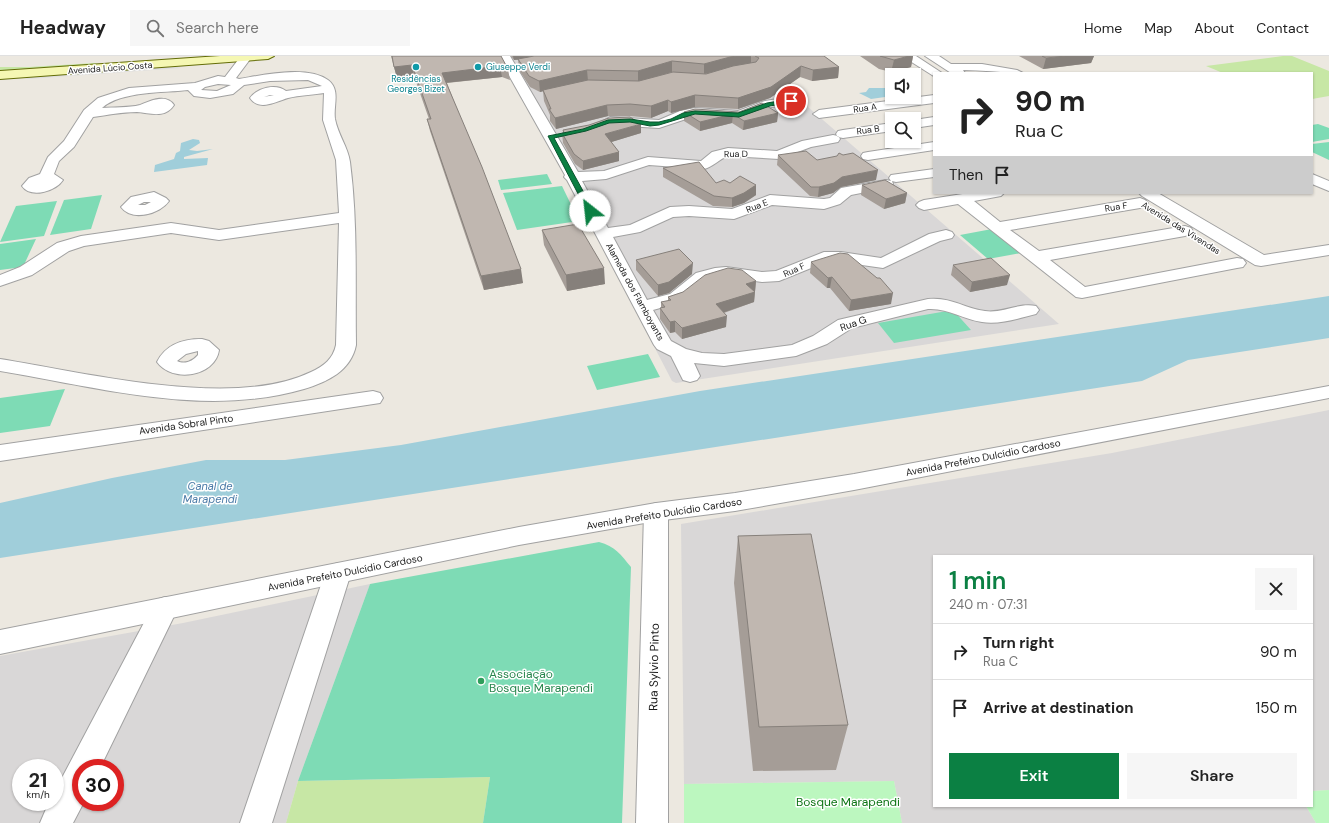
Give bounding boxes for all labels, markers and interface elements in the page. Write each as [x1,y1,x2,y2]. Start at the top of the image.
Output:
search box [130,10,410,46]
text: Headway [20,15,106,40]
icon: search [144,17,166,39]
text: Search here [176,18,259,38]
text: Home [1084,19,1122,37]
text: Map [1144,19,1172,37]
text: About [1194,19,1234,37]
text: Contact [1256,19,1309,37]
street label: Avenida Lúcio Costa [67,59,153,77]
place label: Giuseppe Verdi [486,61,550,73]
marker: Residências Georges Bizet [411,62,421,72]
marker: Giuseppe Verdi [473,62,483,72]
map controls [885,68,921,148]
button: sound [885,68,921,104]
place label: Residências Georges Bizet [387,73,445,95]
text: 90 m [1015,83,1085,120]
pin [774,84,808,118]
icon: right [949,88,1001,140]
icon: arrive [780,90,802,112]
street label: Rua A [852,100,878,116]
button: search [885,112,921,148]
text: Rua C [1015,119,1064,143]
street label: Rua B [856,122,880,138]
street label: Rua D [724,148,748,160]
icon: arrive [991,164,1013,186]
text: Then [949,165,983,185]
position arrow [569,190,611,232]
street label: Rua E [744,196,770,216]
street label: Rua F [1104,199,1128,215]
street label: Avenida das Vivendas [1139,199,1223,257]
street label: Alameda dos Flamboyants [603,241,667,343]
street label: Rua F [781,260,807,280]
street label: Rua G [838,313,868,334]
street label: Avenida Sobral Pinto [138,411,234,438]
street label: Avenida Prefeito Dulcídio Cardoso [905,436,1062,479]
water label: Canal de Marapendi [183,479,238,506]
street label: Avenida Prefeito Dulcídio Cardoso [585,495,743,532]
street label: Avenida Prefeito Dulcídio Cardoso [267,551,424,594]
text: 1 min [949,565,1006,596]
button: close [1255,568,1297,610]
text: 240 m · 07:31 [949,596,1027,613]
street label: Rua Sylvio Pinto [645,623,663,711]
text: Turn right [983,633,1054,653]
icon: right [949,641,971,663]
text: 90 m [1260,642,1297,662]
text: Rua C [983,653,1018,670]
place label: Associação Bosque Marapendi [489,666,593,696]
marker: Associação Bosque Marapendi [476,676,486,686]
icon: arrive [949,697,971,719]
text: Arrive at destination [983,698,1134,718]
text: 150 m [1256,698,1297,718]
button: Exit [949,753,1119,799]
button: Share [1127,753,1297,799]
speed limit sign: 30 [72,759,124,811]
text: 21 [29,767,47,793]
text: km/h [26,788,50,801]
park label: Bosque Marapendi [796,794,900,810]

